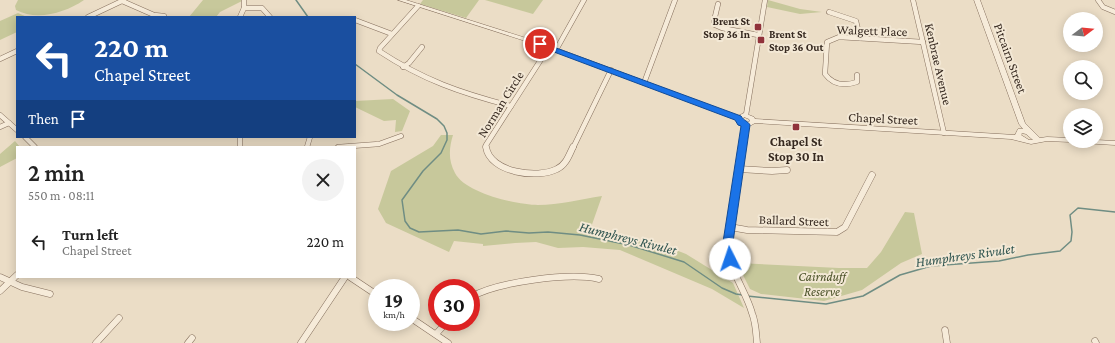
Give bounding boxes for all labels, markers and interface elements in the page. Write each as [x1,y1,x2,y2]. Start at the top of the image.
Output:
north arrow [1063,12,1103,52]
map controls [1063,12,1103,148]
place label: Brent St Stop 36 In [703,15,751,40]
street label: Pitcairn Street [991,21,1030,96]
marker: Brent St Stop 36 In [753,22,763,32]
street label: Walgett Place [836,22,908,39]
street label: Kenbrae Avenue [922,22,955,107]
pin [523,27,557,61]
place label: Brent St Stop 36 Out [769,28,824,53]
icon: left [28,32,80,84]
text: 220 m [94,32,168,63]
icon: arrive [529,33,551,55]
marker: Brent St Stop 36 Out [756,35,766,45]
button: search [1063,60,1103,100]
text: Chapel Street [94,65,190,85]
street label: Norman Circle [474,68,527,140]
icon: arrive [67,108,89,130]
button: layers [1063,108,1103,148]
street label: Chapel Street [848,109,919,128]
text: Then [28,111,59,127]
marker: Chapel St Stop 30 In [791,122,801,132]
place label: Chapel St Stop 30 In [768,134,825,164]
text: 2 min [28,159,85,186]
button: close [302,159,344,201]
text: 550 m · 08:11 [28,188,94,203]
street label: Ballard Street [759,212,830,229]
water label: Humphreys Rivulet [578,218,679,258]
text: Turn left [62,227,118,243]
icon: left [28,231,50,253]
text: 220 m [306,234,344,250]
position arrow [709,238,751,280]
water label: Humphreys Rivulet [915,240,1016,270]
text: Chapel Street [62,243,132,258]
park label: Cairnduff Reserve [798,269,847,299]
speed limit sign: 30 [428,279,480,331]
text: 19 [385,289,403,311]
text: km/h [383,309,405,320]

